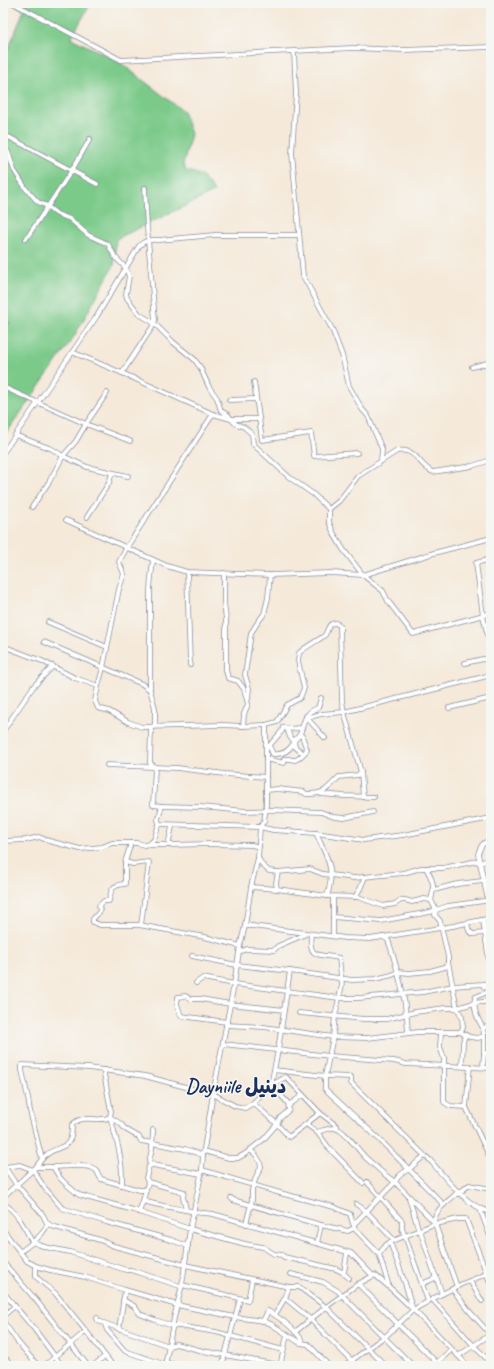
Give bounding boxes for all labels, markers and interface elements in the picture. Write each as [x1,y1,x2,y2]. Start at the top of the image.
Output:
district label: Dayniile دينيل [186,1074,286,1099]

